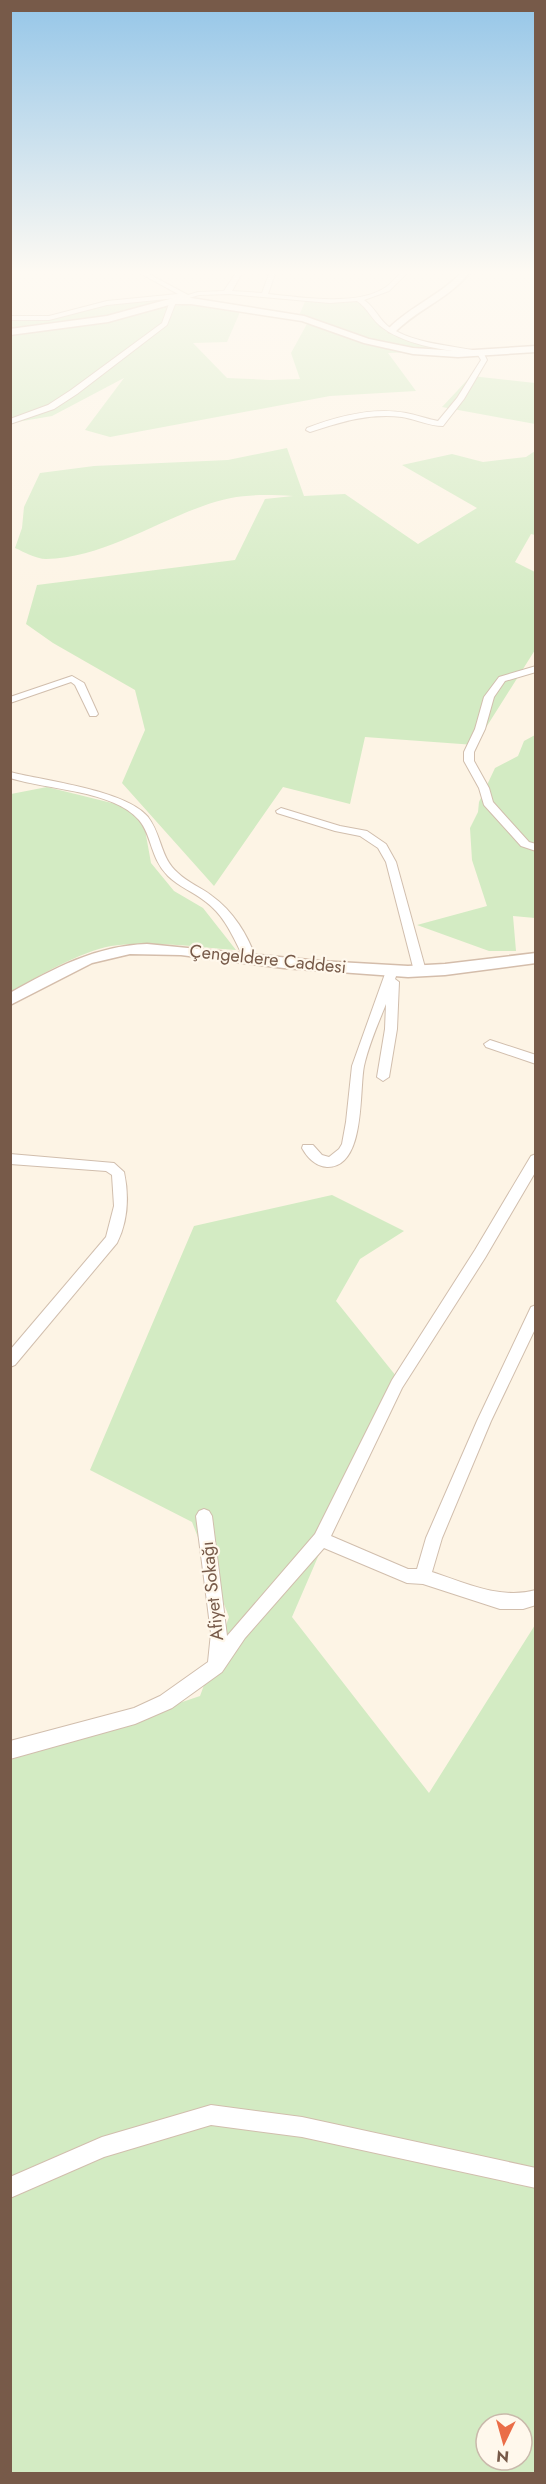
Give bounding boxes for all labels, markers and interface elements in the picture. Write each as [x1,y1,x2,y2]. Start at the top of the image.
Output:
street label: Çengeldere Caddesi [188,938,348,980]
street label: Afiyet Sokağı [194,1540,230,1642]
north arrow [474,2412,534,2472]
text: N [495,2444,510,2468]

